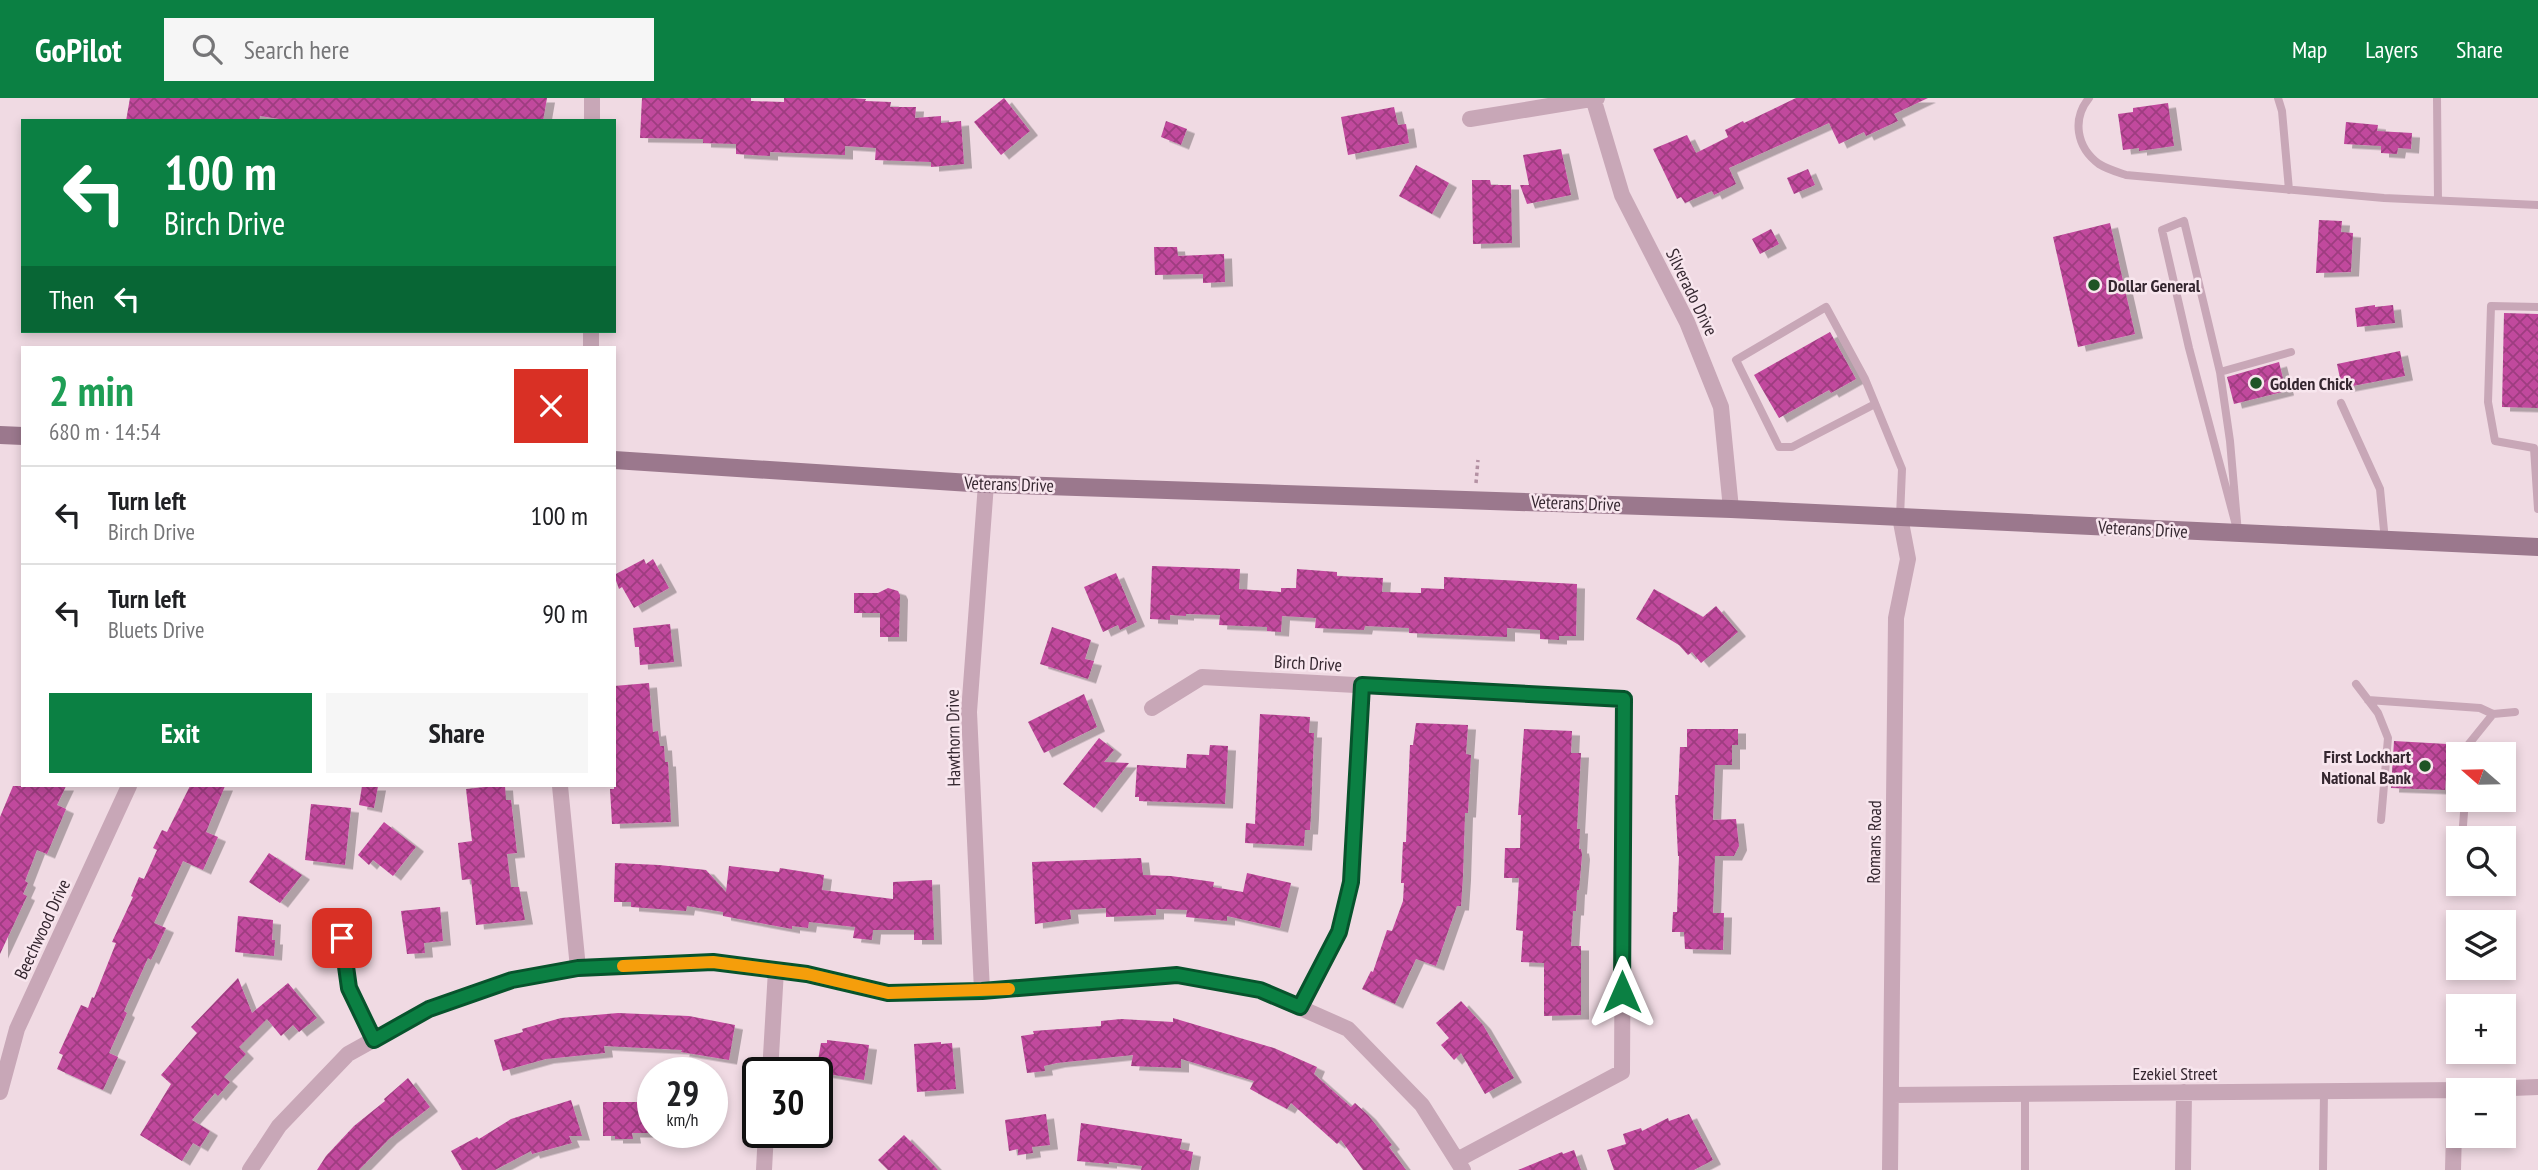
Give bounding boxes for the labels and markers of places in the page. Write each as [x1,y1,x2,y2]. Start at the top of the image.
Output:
place label: Dollar General [2108,274,2201,297]
marker: Dollar General [2086,277,2102,293]
place label: Golden Chick [2270,372,2353,395]
marker: Golden Chick [2248,375,2264,391]
place label: First Lockhart National Bank [2321,745,2412,789]
marker: First Lockhart National Bank [2417,758,2433,774]
pin [312,908,372,968]

